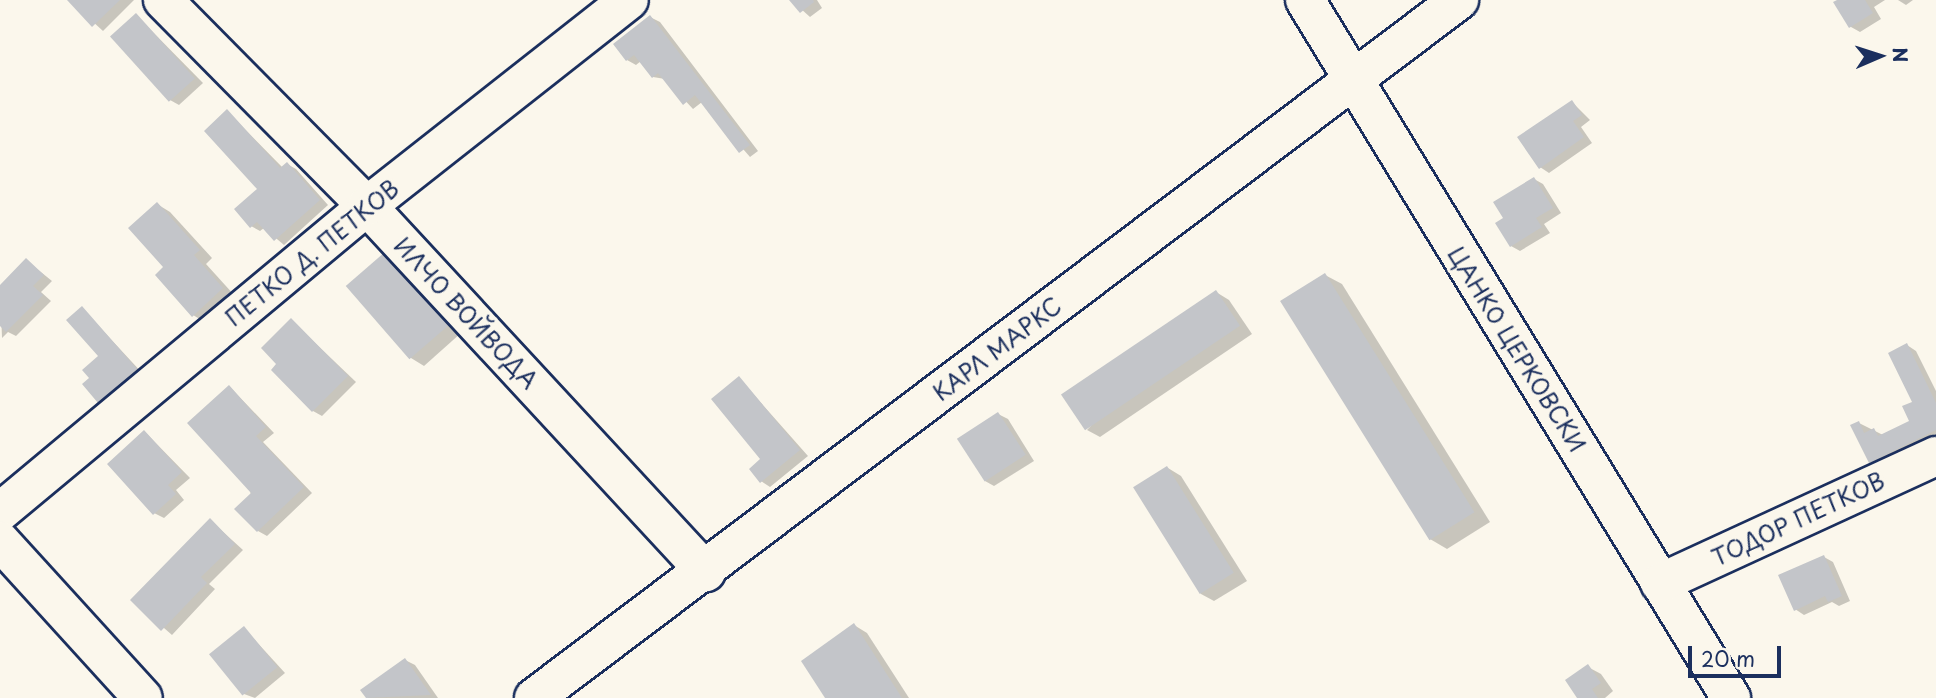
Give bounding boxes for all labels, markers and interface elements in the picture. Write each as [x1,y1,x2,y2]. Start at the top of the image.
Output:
north arrow [1845,21,1915,91]
text: N [1887,47,1915,63]
street label: ПЕТКО Д. ПЕТКОВ [219,174,405,332]
street label: ИЛЧО ВОЙВОДА [389,231,543,395]
street label: ЦАНКО ЦЕРКОВСКИ [1442,240,1592,458]
street label: КАРЛ МАРКС [927,291,1067,407]
street label: ТОДОР ПЕТКОВ [1707,467,1889,571]
scale bar [1691,632,1784,676]
text: 20 m [1701,642,1755,674]

